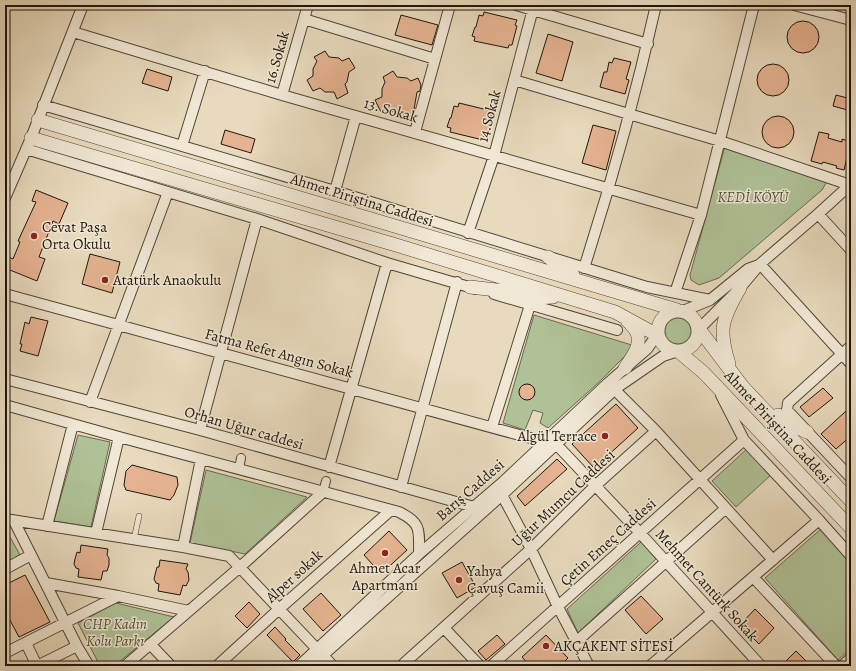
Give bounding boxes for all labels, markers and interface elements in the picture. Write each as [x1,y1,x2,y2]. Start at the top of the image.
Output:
street label: 16.Sokak [260,28,294,85]
street label: 14.Sokak [472,87,506,144]
street label: 13. Sokak [362,93,421,127]
street label: Ahmet Piriştina Caddesi [287,168,436,231]
park label: KEDİ KÖYÜ [717,187,790,207]
place label: Cevat Paşa Orta Okulu [42,217,112,254]
marker: Cevat Paşa Orta Okulu [29,231,39,241]
place label: Atatürk Anaokulu [112,270,222,290]
marker: Atatürk Anaokulu [100,275,110,285]
street label: Fatma Refet Angın Sokak [203,324,356,383]
street label: Ahmet Piriştina Caddesi [719,365,836,488]
street label: Orhan Uğur caddesi [182,401,306,455]
place label: Algül Terrace [516,426,597,446]
marker: Algül Terrace [600,431,610,441]
street label: Uğur Mumcu Caddesi [507,445,619,551]
street label: Barış Caddesi [432,455,508,525]
street label: Çetin Emeç Caddesi [556,494,660,590]
street label: Mehmet Cantürk Sokak [651,525,763,646]
street label: Alper sokak [260,545,327,608]
marker: Ahmet Acar Apartmanı [380,548,390,558]
place label: Ahmet Acar Apartmanı [348,558,421,595]
place label: Yahya Çavuş Camii [466,561,544,598]
marker: Yahya Çavuş Camii [454,575,464,585]
park label: CHP Kadın Kolu Parkı [83,614,147,651]
place label: AKÇAKENT SİTESİ [553,636,673,656]
marker: AKÇAKENT SİTESİ [541,641,551,651]

